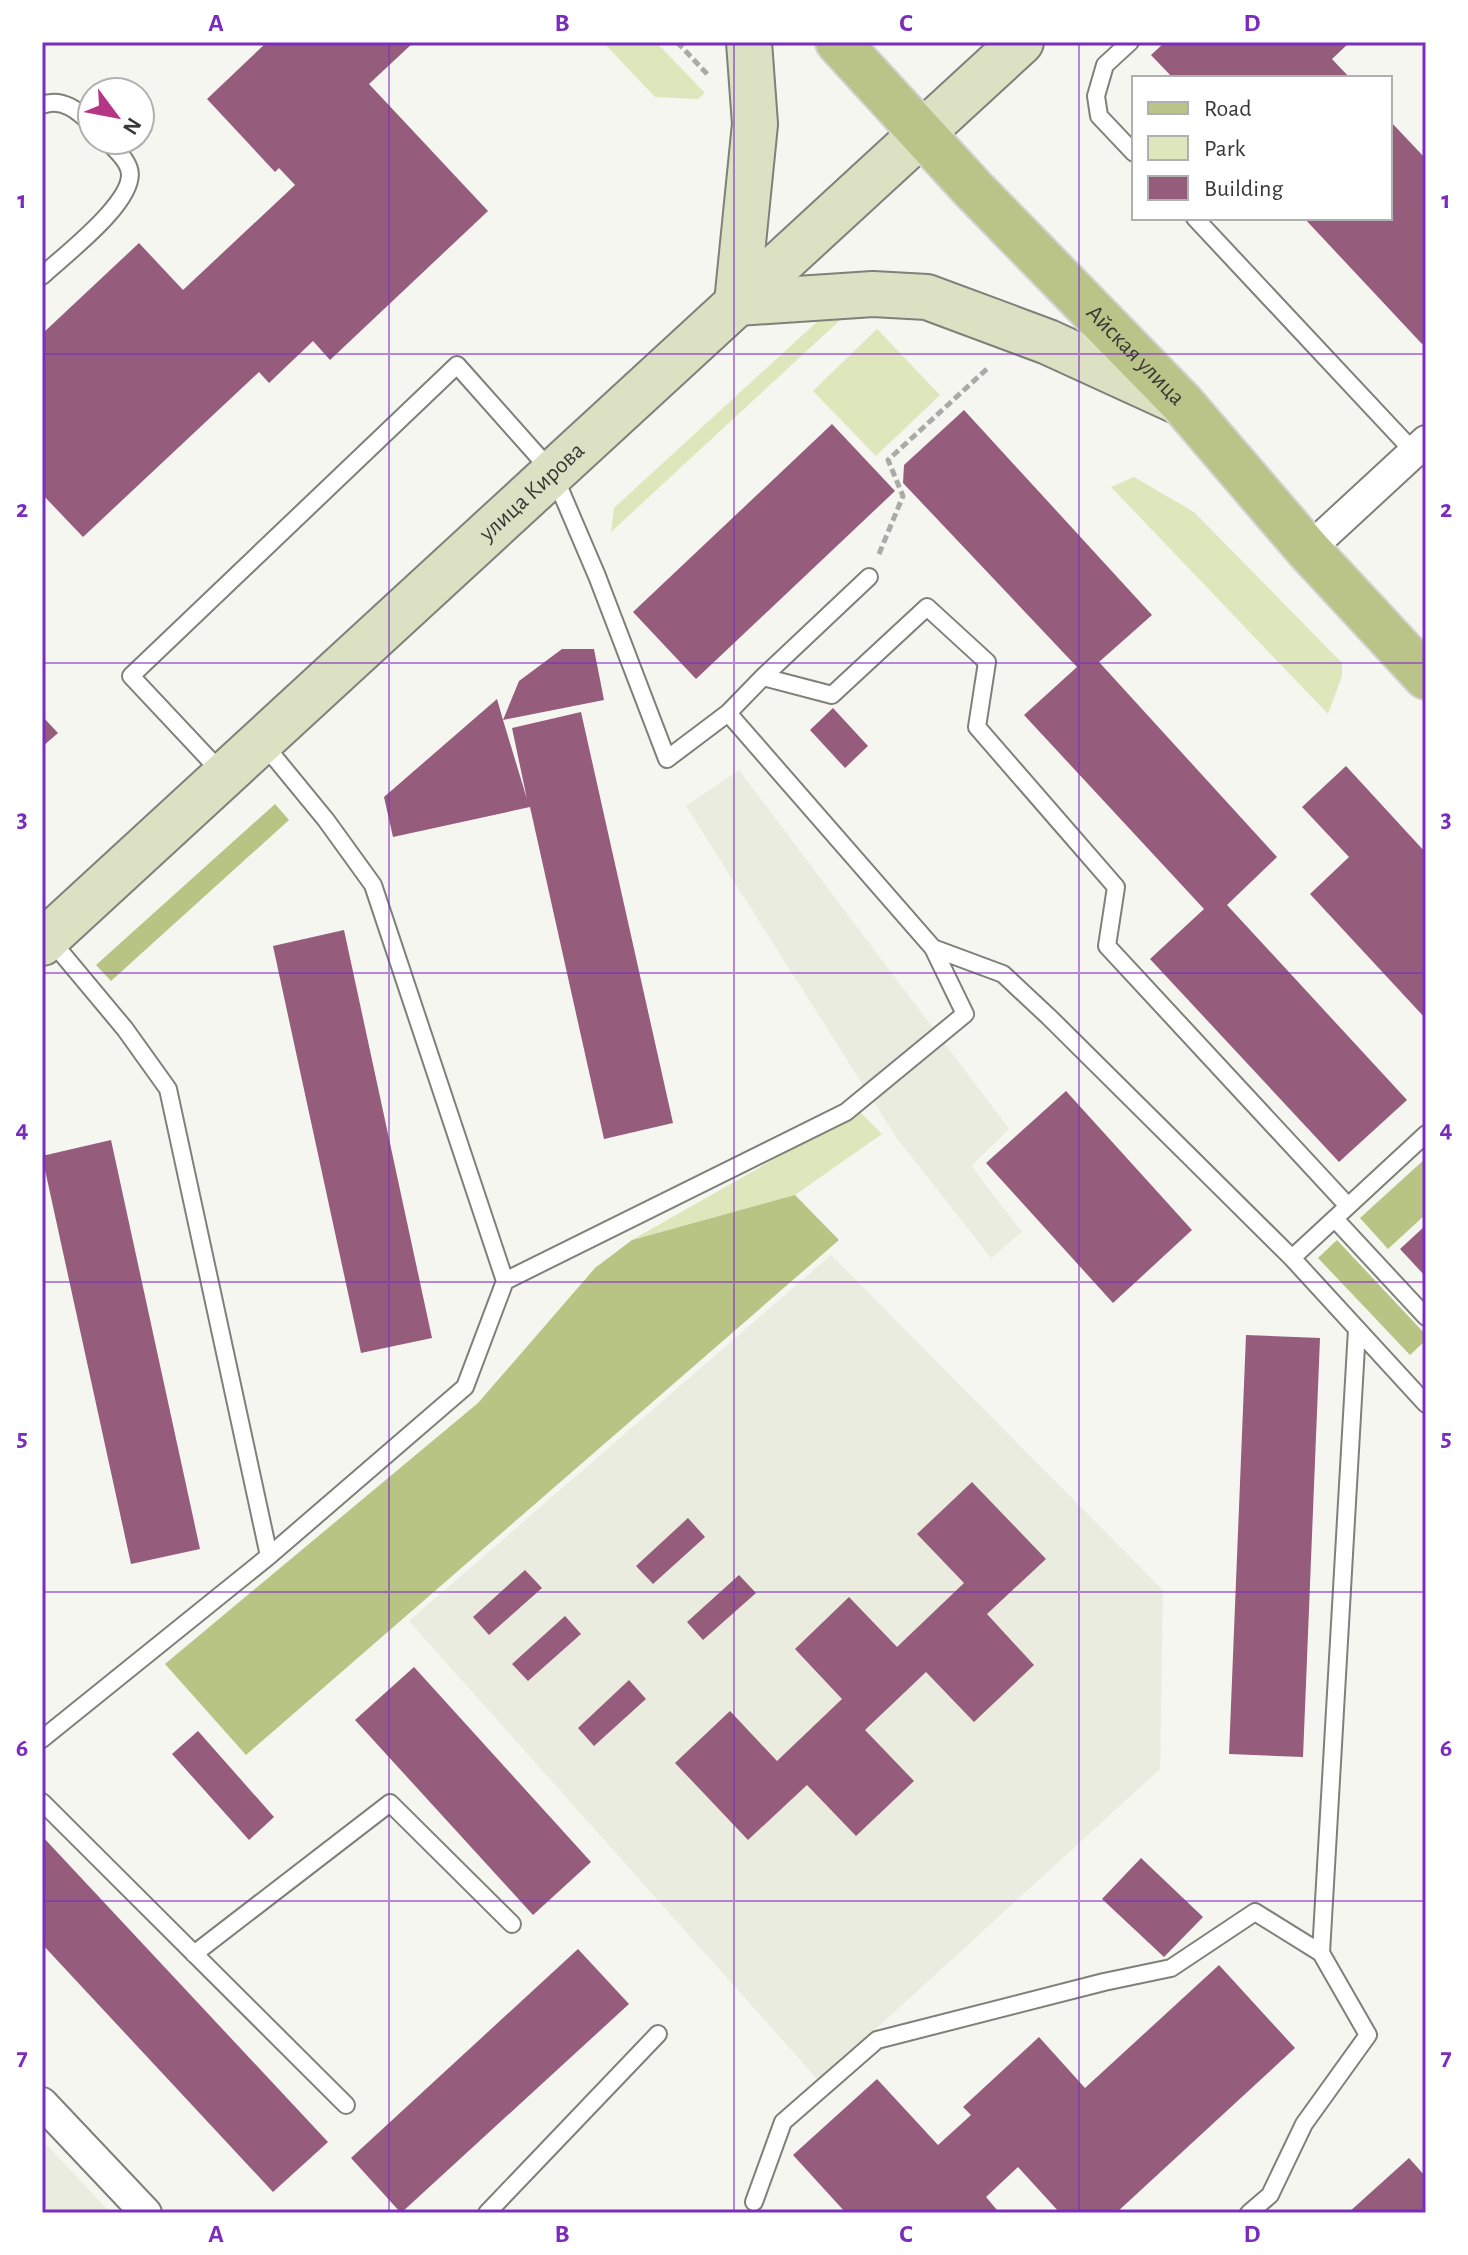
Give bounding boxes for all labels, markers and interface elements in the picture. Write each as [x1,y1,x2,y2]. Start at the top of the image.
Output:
text: A [208,10,224,36]
text: B [554,10,570,36]
text: C [899,10,913,36]
text: D [1243,10,1261,36]
north arrow [76,76,156,156]
legend [1132,76,1392,220]
text: Road [1204,97,1252,121]
text: N [119,114,145,138]
text: Park [1204,137,1245,161]
text: Building [1204,177,1283,201]
text: 1 [17,187,27,213]
text: 1 [1441,187,1451,213]
street label: Айская улица [1082,301,1189,410]
street label: улица Кирова [474,438,589,547]
text: 2 [16,496,28,522]
text: 2 [1440,496,1452,522]
text: 3 [16,806,28,832]
text: 3 [1440,806,1452,832]
text: 4 [15,1116,29,1142]
text: 4 [1439,1116,1453,1142]
text: 5 [16,1425,28,1451]
text: 5 [1440,1425,1452,1451]
text: 6 [16,1735,28,1761]
text: 6 [1440,1735,1452,1761]
text: 7 [16,2044,28,2070]
text: 7 [1440,2044,1452,2070]
text: A [208,2221,224,2247]
text: B [554,2221,570,2247]
text: C [899,2221,913,2247]
text: D [1243,2221,1261,2247]

